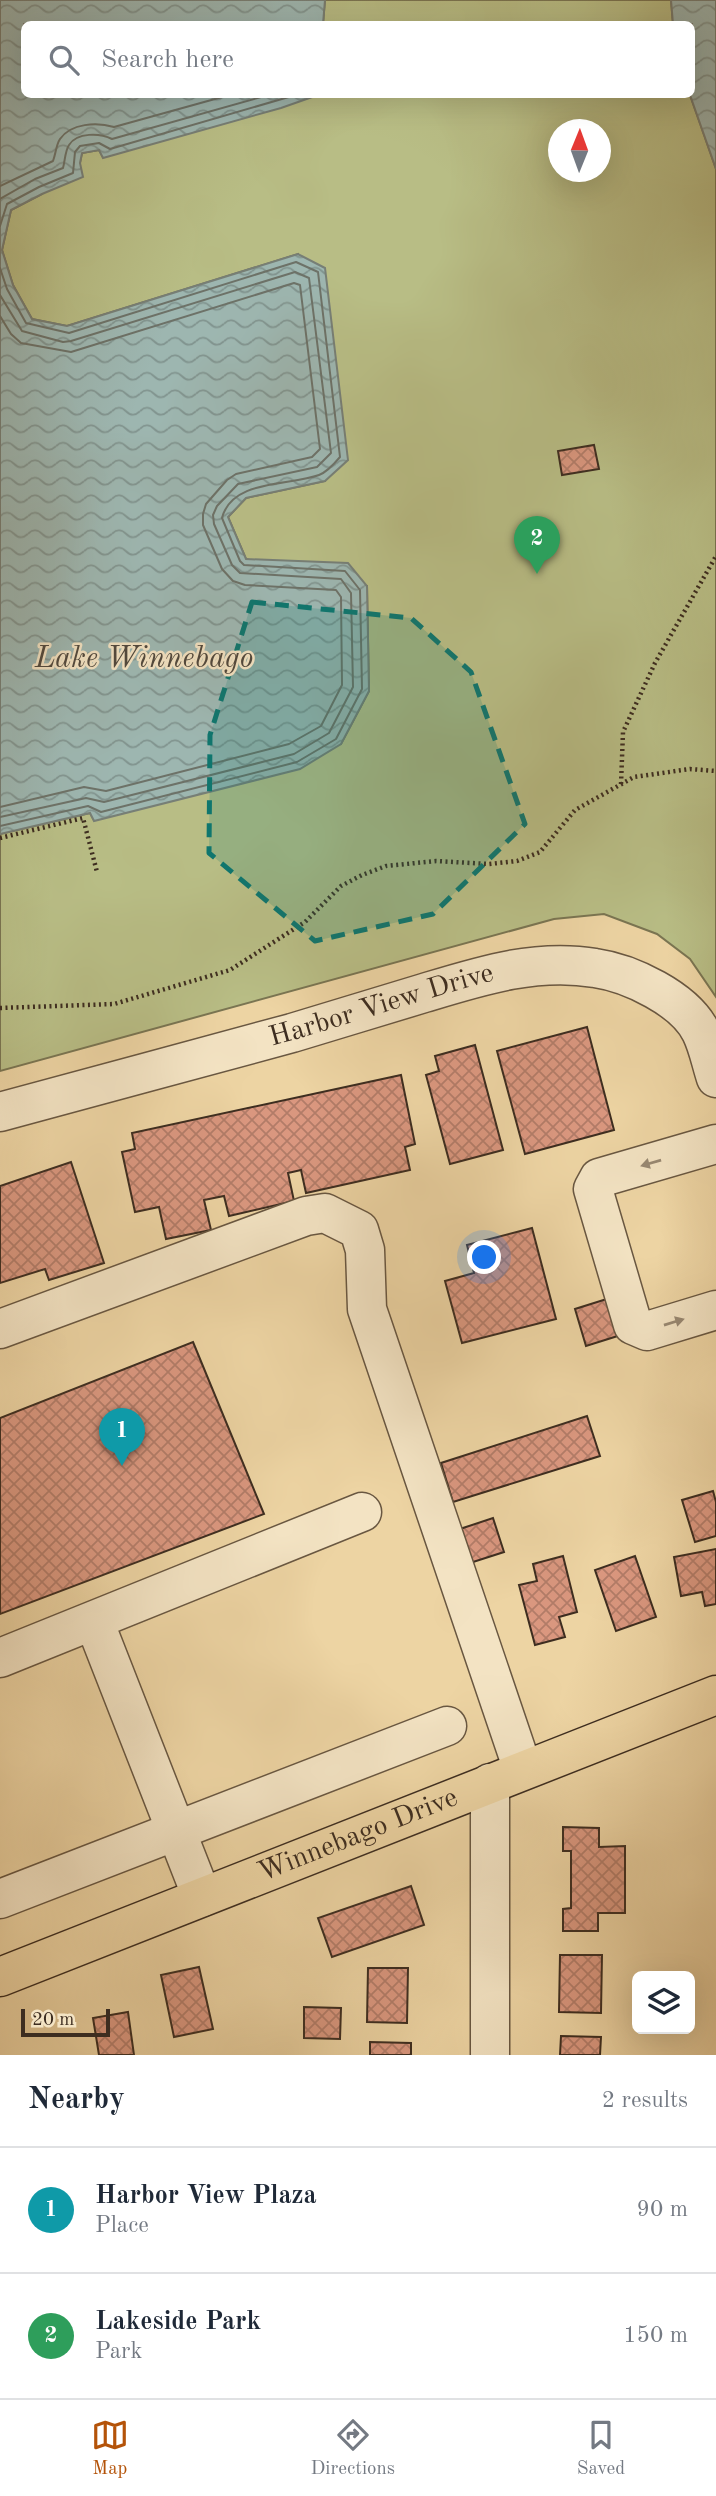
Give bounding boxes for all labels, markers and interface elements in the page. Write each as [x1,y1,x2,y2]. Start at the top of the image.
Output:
search box [21,21,695,98]
icon: search [45,41,83,79]
text: Search here [101,47,234,73]
north arrow [548,119,611,182]
pin: 2 [514,516,560,574]
water label: Lake Winnebago [34,644,253,674]
street label: Harbor View Drive [266,960,497,1053]
one-way arrow [639,1158,661,1169]
your location [467,1240,501,1274]
one-way arrow [664,1317,685,1327]
pin: 1 [99,1408,145,1466]
street label: Winnebago Drive [255,1784,462,1888]
map controls [632,1971,695,2034]
button: layers [632,1971,695,2034]
scale bar [21,2006,110,2038]
text: 20 m [32,2011,74,2030]
text: Nearby [28,2085,125,2115]
text: 2 results [602,2089,688,2112]
text: Harbor View Plaza [95,2183,317,2209]
text: 1 [44,2198,58,2221]
text: 90 m [637,2198,688,2221]
text: Place [95,2214,149,2237]
text: Lakeside Park [95,2309,261,2335]
text: 2 [44,2324,58,2347]
text: 150 m [623,2324,688,2347]
text: Park [95,2340,142,2363]
tab: Map [91,2416,129,2481]
tab: Directions [311,2416,395,2481]
tab: Saved [577,2416,625,2481]

